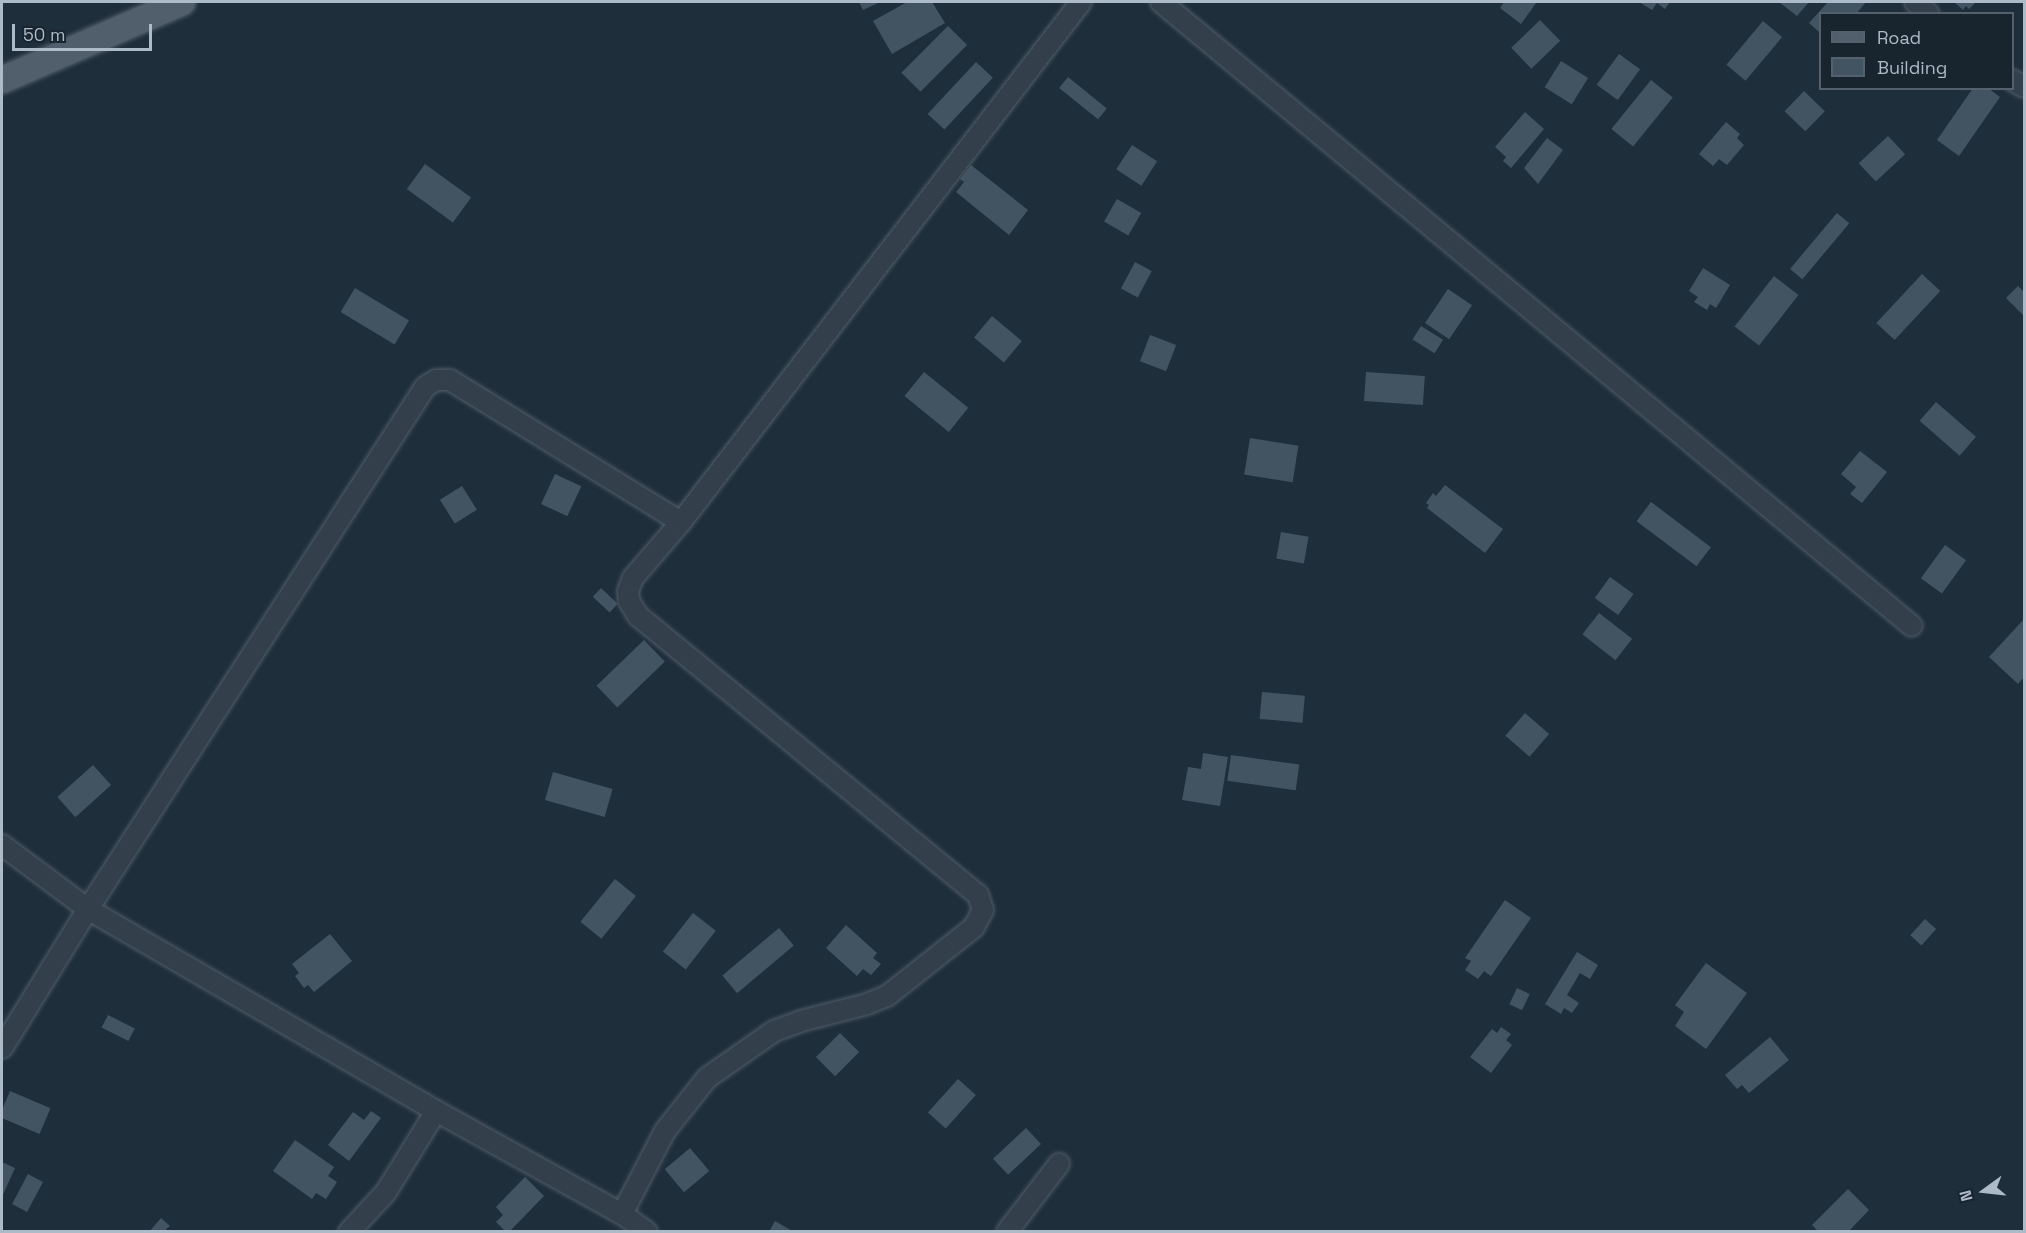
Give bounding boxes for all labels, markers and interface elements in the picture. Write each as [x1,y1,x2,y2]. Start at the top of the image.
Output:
scale bar [15,12,154,50]
legend [1819,12,2014,90]
text: 50 m [23,23,65,46]
text: Road [1877,26,1921,49]
text: Building [1877,56,1947,79]
north arrow [1954,1161,2014,1221]
text: N [1955,1188,1978,1204]

